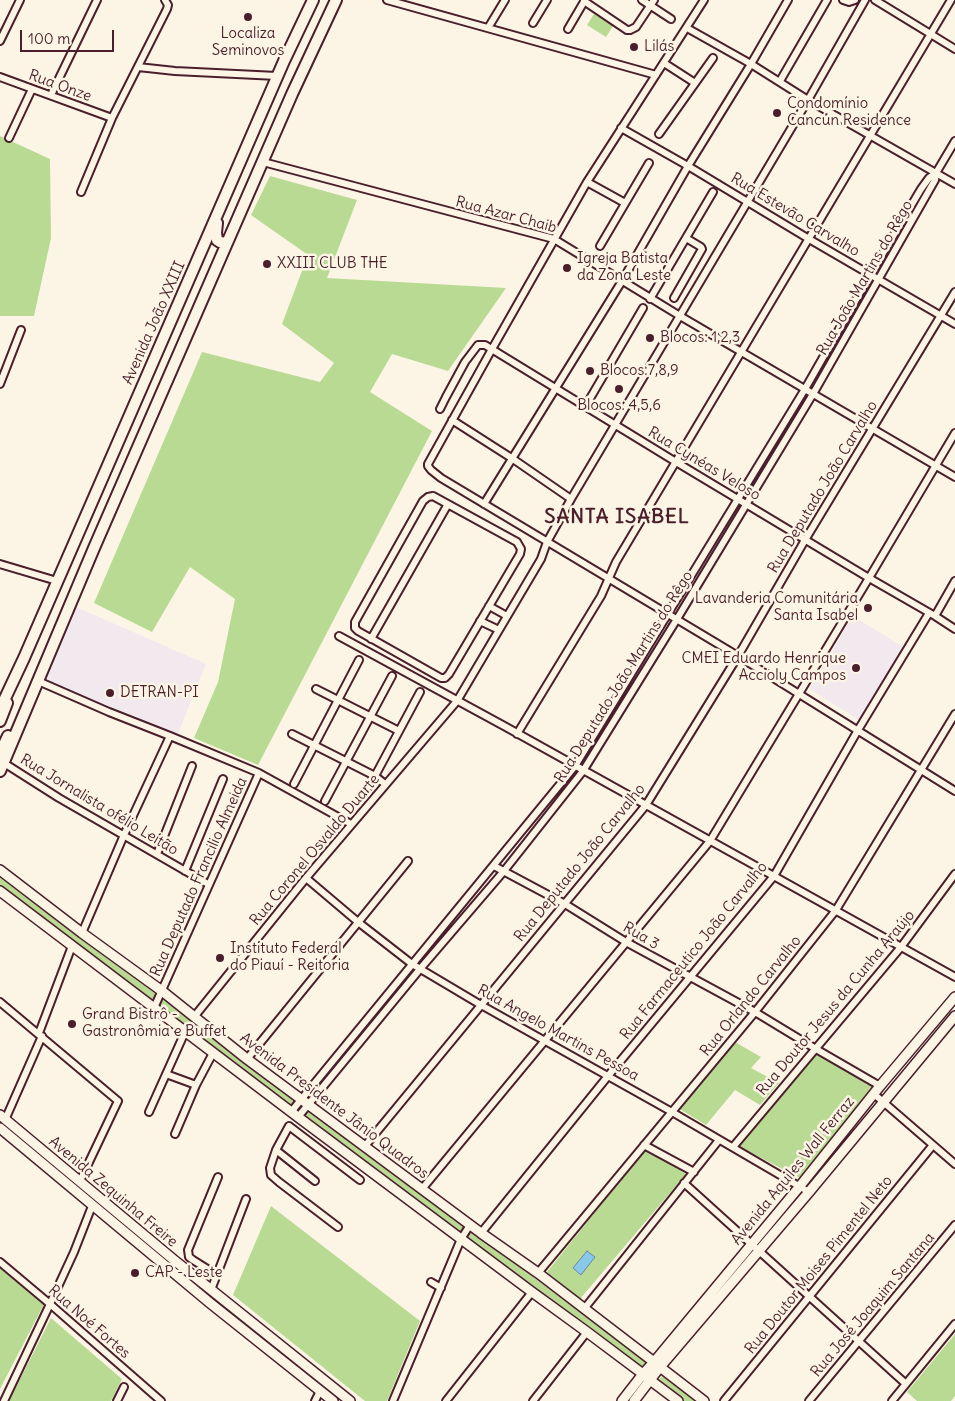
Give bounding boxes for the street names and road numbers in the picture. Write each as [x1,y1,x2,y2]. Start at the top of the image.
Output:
street label: Rua Onze [26,66,94,106]
street label: Rua Estevão Carvalho [727,169,863,261]
street label: Rua Azar Chaib [453,193,559,237]
street label: Rua João Martins do Rêgo [813,197,917,359]
street label: Avenida João XXIII [119,259,189,387]
street label: Rua Deputado João Carvalho [764,398,882,576]
street label: Rua Cynéas Veloso [644,423,764,505]
street label: Rua Deputado João Martins do Rêgo [551,568,697,786]
street label: Rua Jornalista ofélio Leitão [17,751,181,859]
street label: Rua Coronel Osvaldo Duarte [246,771,384,929]
street label: Rua Deputado Francilio Almeida [147,774,251,980]
street label: Rua Deputado João Carvalho [511,780,649,946]
street label: Rua Farmaceutico João Carvalho [617,858,771,1044]
street label: Rua Doutor Jesus da Cunha Araújo [753,907,919,1099]
street label: Rua 3 [620,919,662,953]
street label: Rua Orlando Carvalho [697,932,805,1060]
street label: Rua Angelo Martins Pessoa [474,981,642,1085]
street label: Avenida Presidente Jânio Quadros [236,1029,432,1183]
street label: Avenida Aquiles Wall Ferraz [728,1093,858,1249]
street label: Avenida Zequinha Freire [45,1133,181,1251]
street label: Rua Doutor Moises Pimentel Neto [741,1172,897,1358]
street label: Rua José Joaquim Santana [807,1229,939,1381]
street label: Rua Noé Fortes [44,1281,134,1363]

